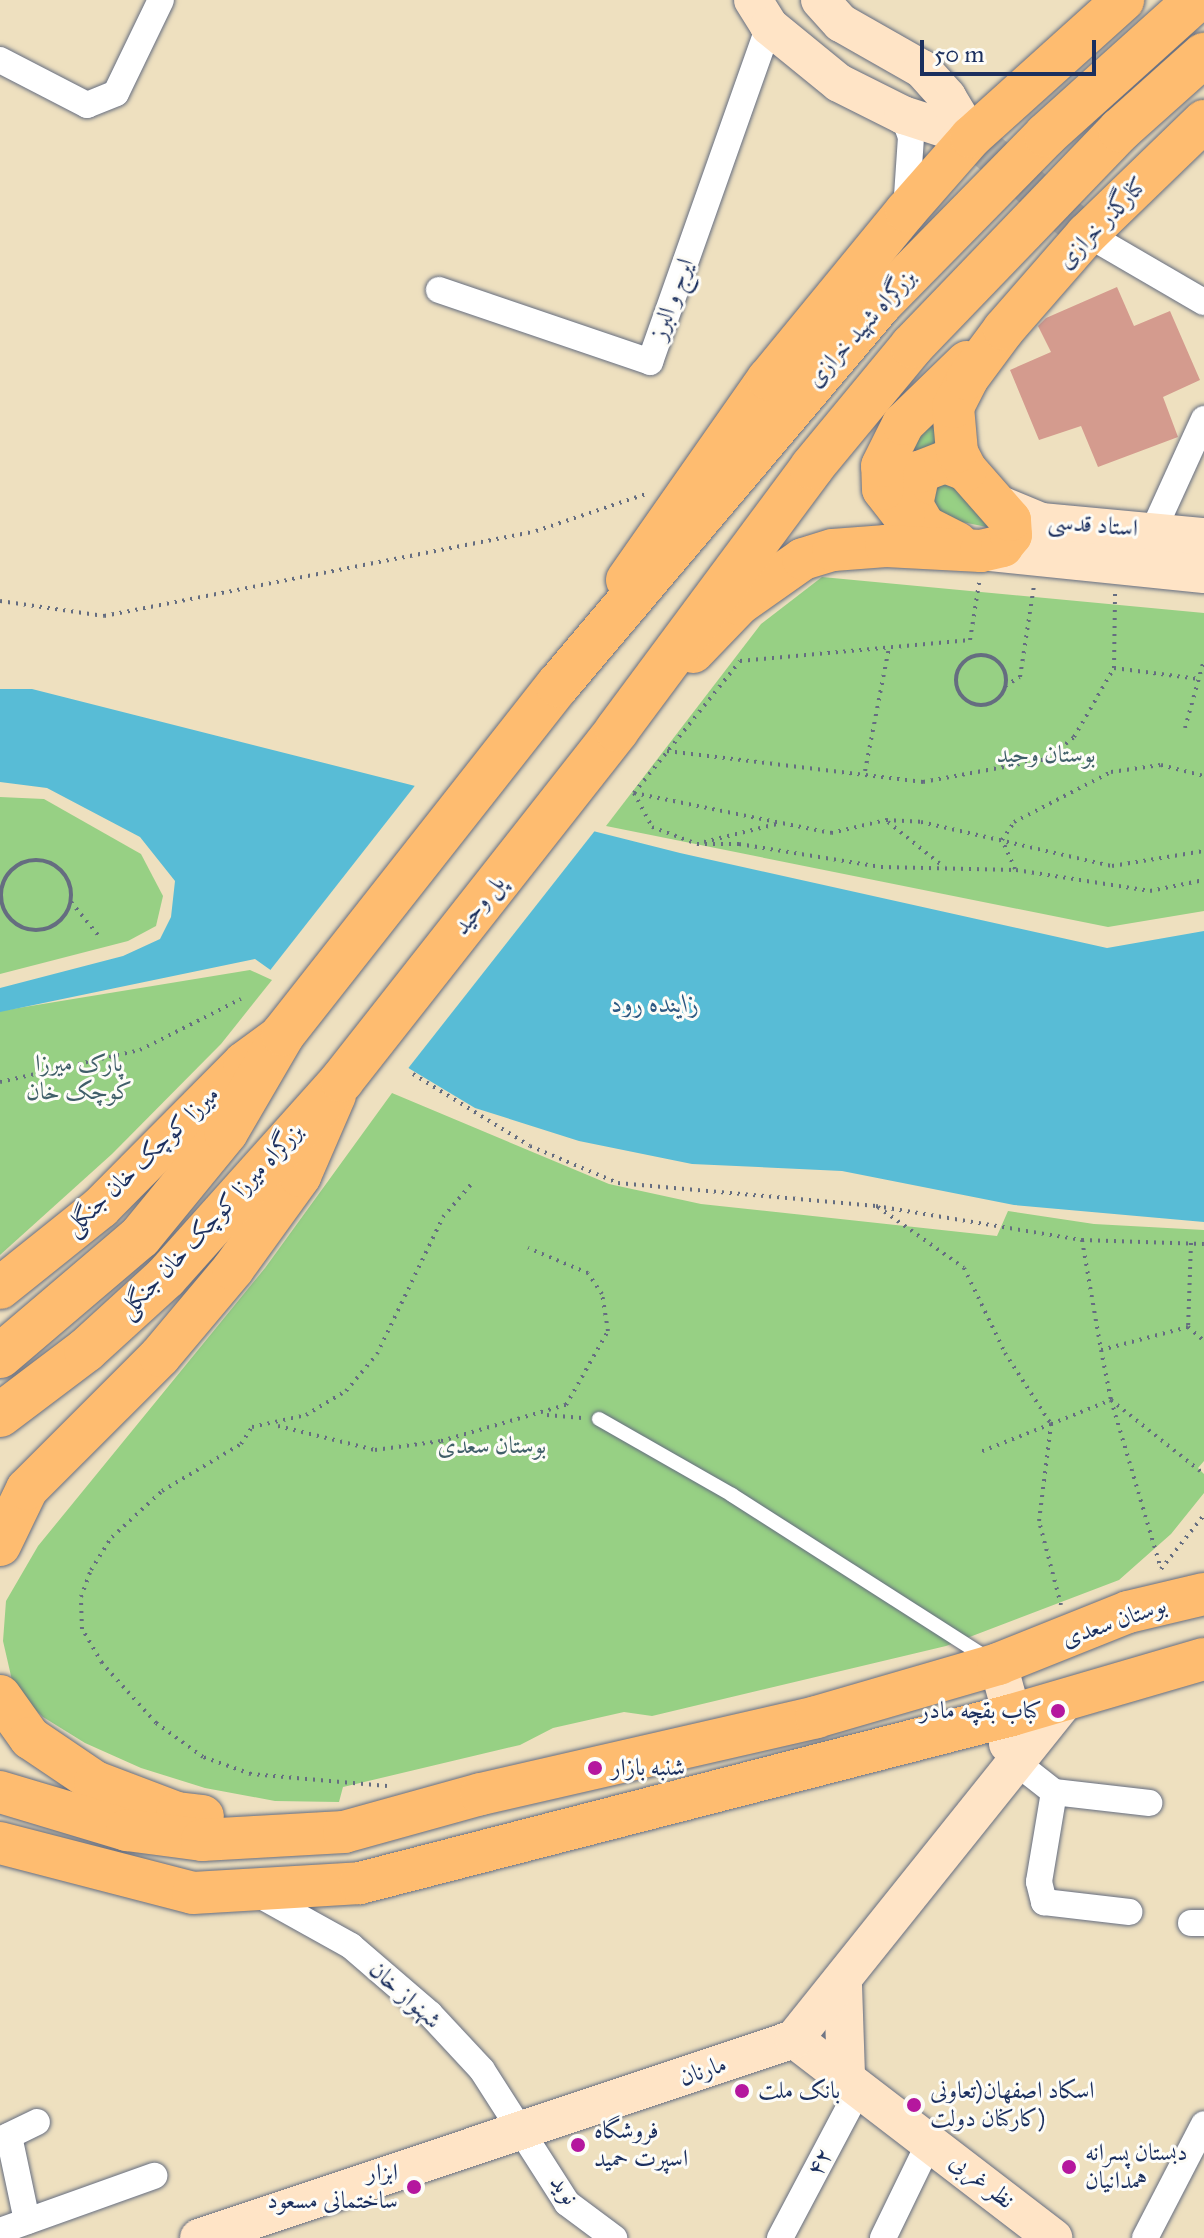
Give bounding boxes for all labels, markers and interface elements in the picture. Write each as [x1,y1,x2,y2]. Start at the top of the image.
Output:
scale bar [924,24,1100,74]
text: 50 m [934,39,984,69]
street label: کنارگذر خرازی [1051,171,1153,275]
street label: ایرج و البرز [644,254,700,344]
street label: بزرگراه شهید خرازی [800,263,922,393]
street label: استاد قدسی [1047,507,1139,543]
park label: بوستان وحید [996,741,1096,769]
street label: پل وحید [447,869,511,941]
water label: زاینده رود [611,988,699,1020]
park label: پارک میرزا کوچک خان [26,1050,132,1106]
street label: میرزا کوچک خان جنگلی [59,1080,225,1242]
street label: بزرگراه میرزا کوچک خان جنگلی [113,1117,309,1325]
park label: بوستان سعدی [438,1432,546,1460]
street label: بوستان سعدی [1058,1591,1170,1653]
place label: کباب بقچه مادر [920,1697,1042,1725]
marker: کباب بقچه مادر [1049,1702,1067,1720]
place label: شنبه بازار [611,1754,685,1782]
marker: شنبه بازار [586,1759,604,1777]
street label: شهنواز خان [363,1955,447,2035]
street label: مارنان [676,2050,730,2092]
place label: بانک ملت [758,2077,840,2105]
place label: اسکاد اصفهان(تعاونی کارکنان دولت) [930,2077,1095,2133]
marker: بانک ملت [733,2082,751,2100]
marker: اسکاد اصفهان(تعاونی کارکنان دولت) [905,2096,923,2114]
place label: فروشگاه اسپرت حمید [594,2117,688,2173]
marker: فروشگاه اسپرت حمید [569,2136,587,2154]
place label: دبستان پسرانه همدانیان [1085,2139,1187,2195]
street label: ۴۲ [801,2143,839,2181]
street label: نظر غربی [944,2147,1020,2215]
marker: دبستان پسرانه همدانیان [1060,2158,1078,2176]
place label: ابزار ساختمانی مسعود [267,2159,398,2215]
street label: نوید [543,2169,585,2211]
marker: ابزار ساختمانی مسعود [405,2178,423,2196]

